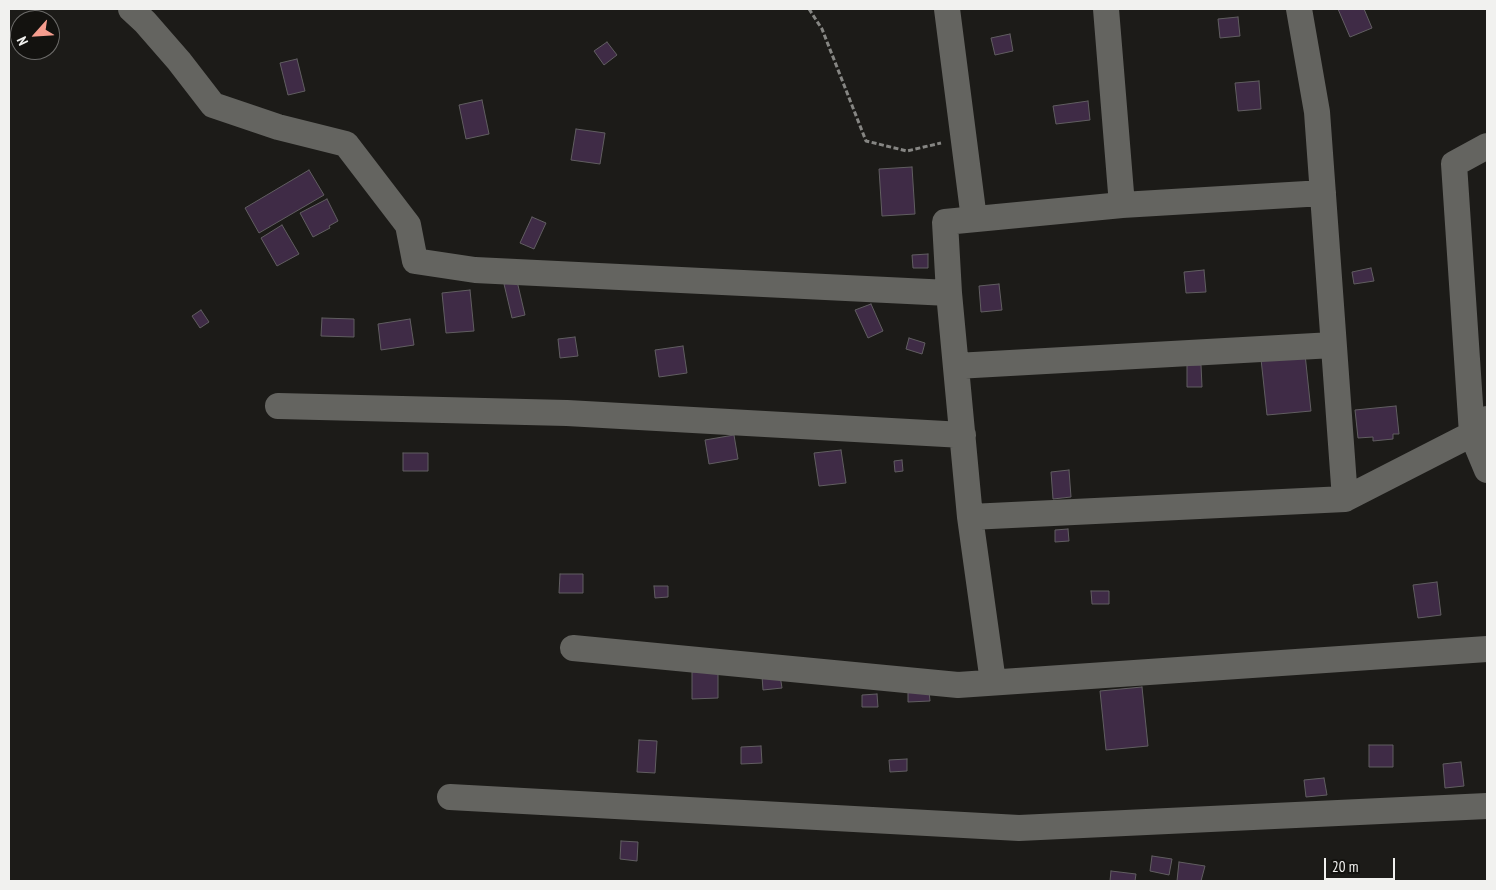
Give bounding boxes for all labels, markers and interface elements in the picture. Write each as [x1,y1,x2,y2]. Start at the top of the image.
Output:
north arrow [10,10,60,60]
text: N [13,34,32,48]
scale bar [1326,848,1397,880]
text: 20 m [1332,857,1358,876]

